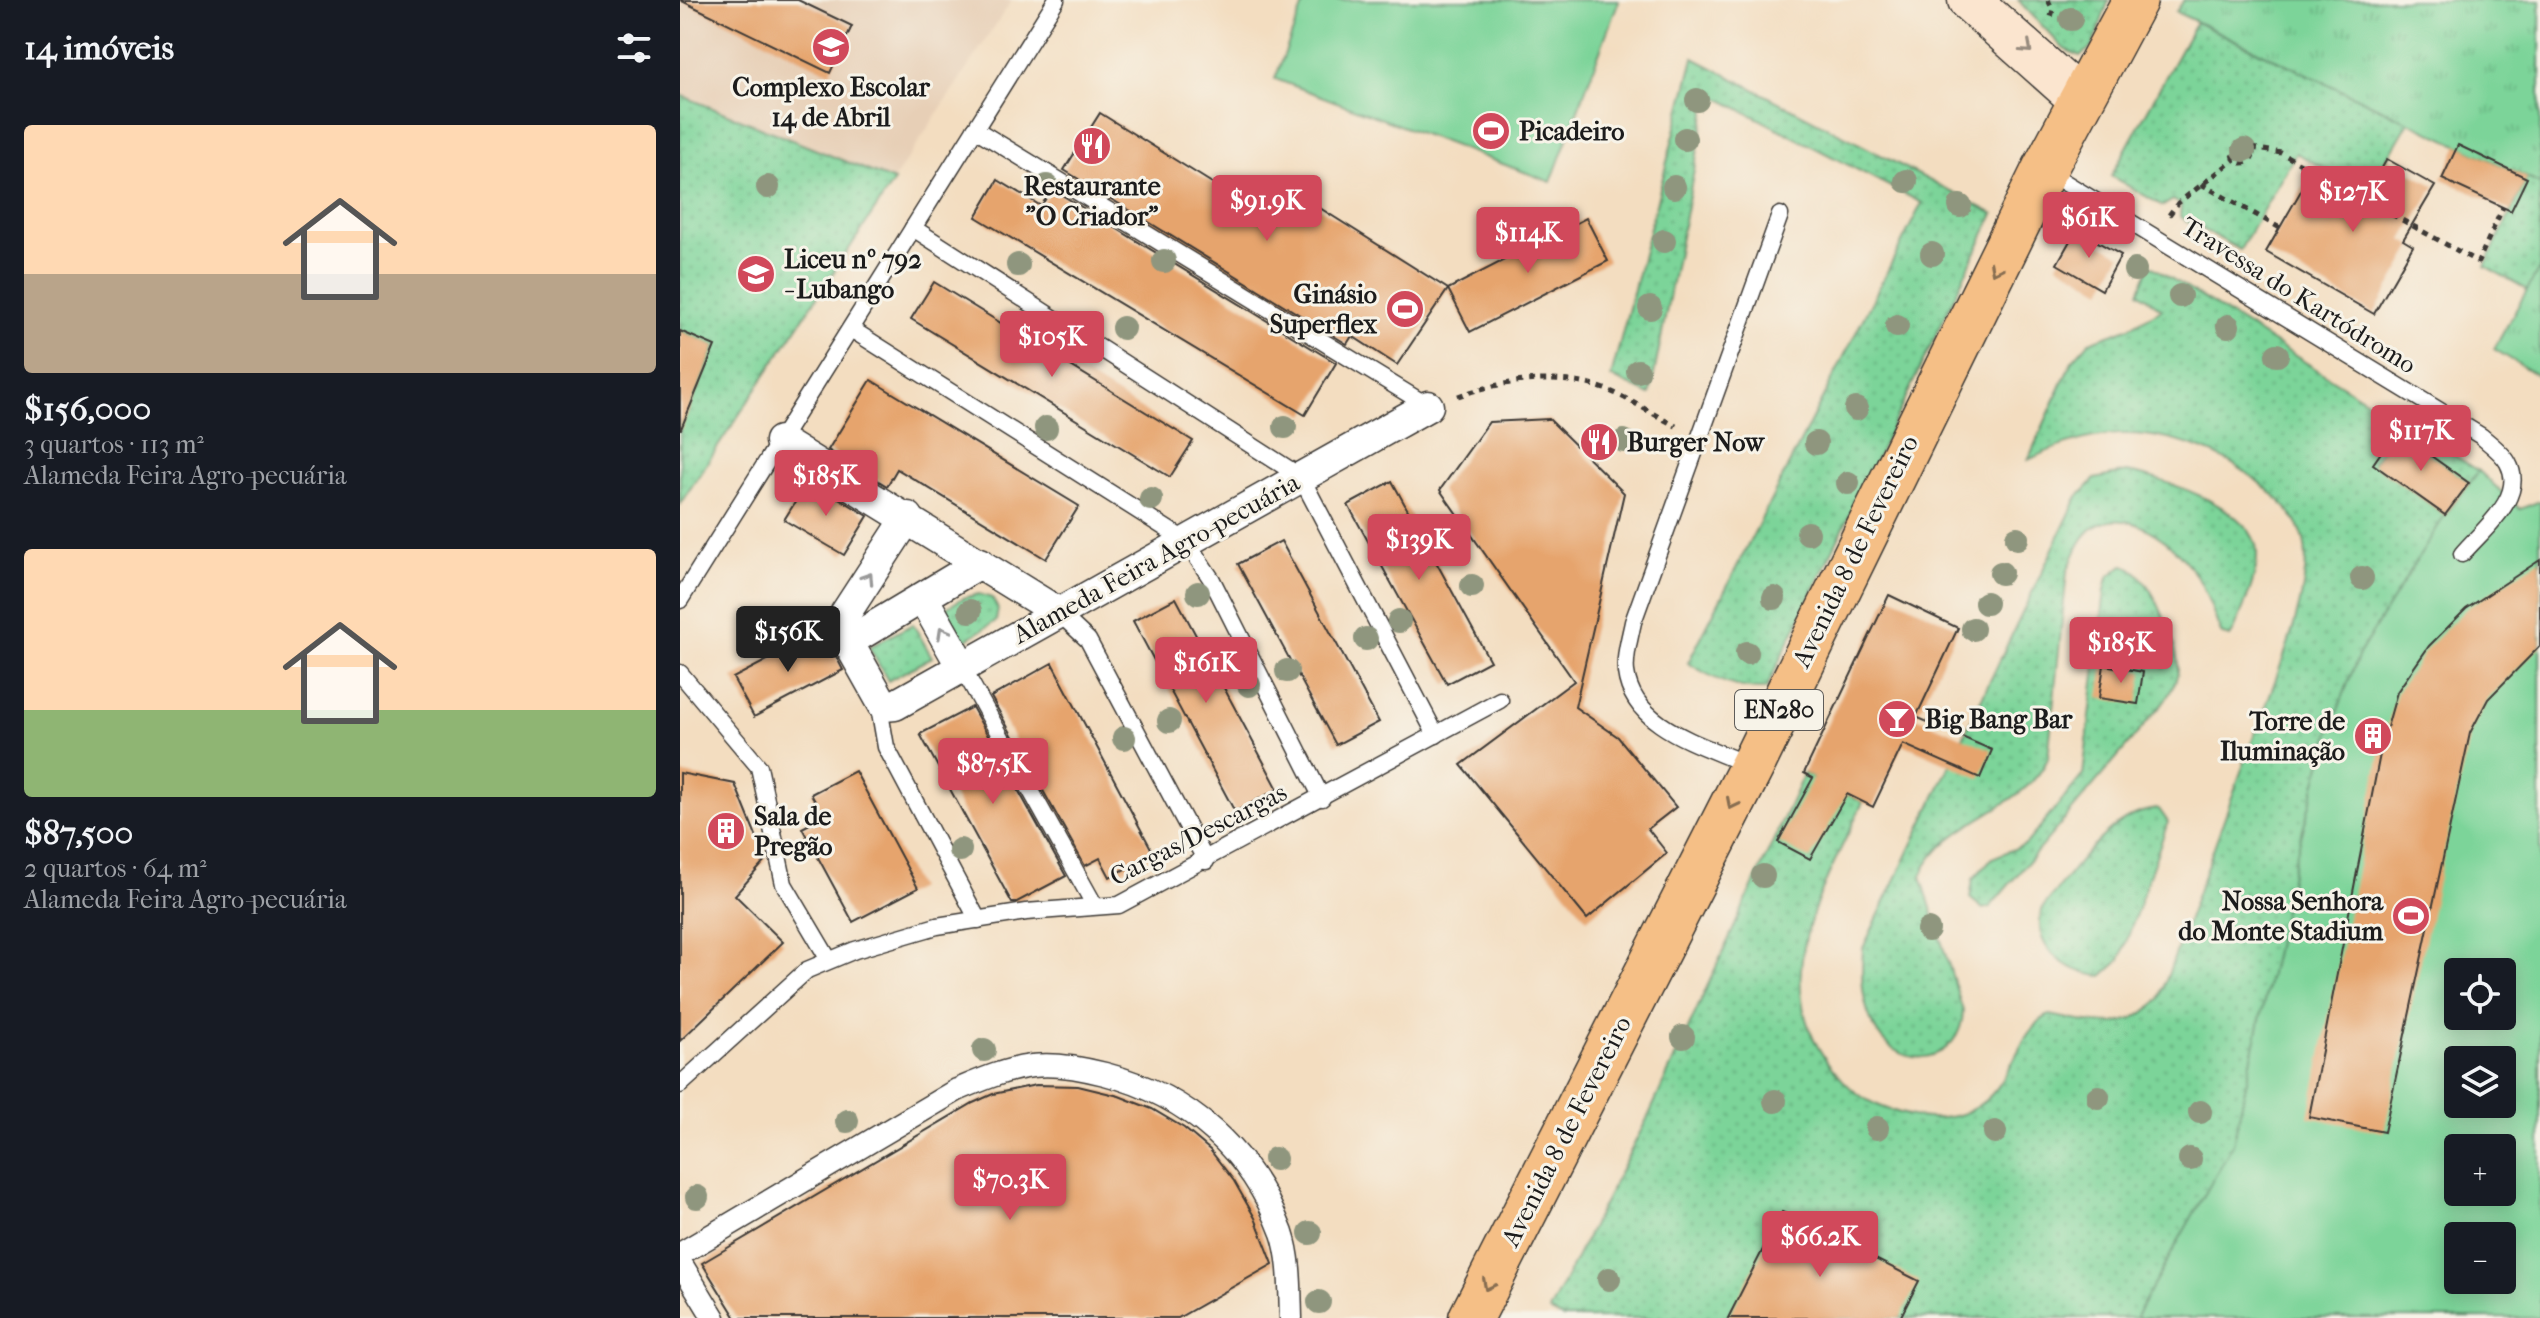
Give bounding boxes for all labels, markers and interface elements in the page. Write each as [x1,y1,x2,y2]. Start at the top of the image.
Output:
icon: filters [612,26,656,70]
school or university icon: Complexo Escolar 14 de Abril [810,26,852,68]
text: 14 imóveis [24,28,174,68]
one-way arrow [2017,39,2032,53]
place label: Complexo Escolar 14 de Abril [732,72,931,134]
sports icon: Picadeiro [1470,110,1512,152]
place label: Picadeiro [1519,116,1624,147]
restaurant icon: Restaurante "O Criador" [1071,125,1113,167]
pin: $127K [2297,166,2409,234]
place label: Restaurante "O Criador" [1023,171,1161,232]
pin: $91.9K [1202,175,1332,243]
text: $127K [2319,176,2387,207]
icon: home [268,177,412,321]
text: $91.9K [1230,185,1304,216]
pin: $61K [2042,192,2136,260]
text: $61K [2061,202,2117,233]
pin: $114K [1472,207,1584,275]
street label: Travessa do Kartódromo [2176,210,2422,380]
text: $114K [1494,217,1562,248]
place label: Liceu nº 792 - Lubango [784,244,922,305]
school or university icon: Liceu nº 792 - Lubango [735,253,777,295]
one-way arrow [1989,260,2005,275]
place label: Ginásio Superflex [1270,279,1377,340]
sports icon: Ginásio Superflex [1384,288,1426,330]
pin: $105K [996,311,1108,379]
text: $105K [1018,321,1086,352]
text: $156,000 [24,389,151,429]
pin: $117K [2365,405,2477,473]
text: $117K [2389,415,2453,446]
restaurant icon: Burger Now [1578,421,1620,463]
place label: Burger Now [1627,427,1766,458]
text: 3 quartos · 113 m² [24,429,204,460]
street label: Avenida 8 de Fevereiro [1785,430,1925,673]
pin: $185K [770,450,882,518]
text: Alameda Feira Agro-pecuária [24,460,347,491]
text: $185K [793,460,859,491]
street label: Alameda Feira Agro-pecuária [1007,466,1306,651]
pin: $139K [1363,514,1475,582]
text: $139K [1386,524,1452,555]
one-way arrow [859,572,874,586]
icon: home [268,601,412,745]
pin: $156K [732,606,844,674]
text: $156K [754,616,822,647]
pin: $185K [2065,617,2177,685]
one-way arrow [937,626,952,641]
text: $185K [2088,627,2154,658]
pin: $161K [1150,637,1262,705]
text: $161K [1173,647,1239,678]
road number: EN280 [1735,690,1823,730]
bar icon: Big Bang Bar [1876,698,1918,740]
place label: Big Bang Bar [1925,704,2073,735]
place label: Torre de Iluminação [2220,706,2345,768]
building icon: Torre de Iluminação [2352,715,2394,757]
pin: $87.5K [928,738,1058,806]
text: $87.5K [956,748,1030,779]
street label: Cargas/Descargas [1104,776,1292,892]
one-way arrow [1727,795,1742,810]
place label: Sala de Pregão [754,801,833,862]
building icon: Sala de Pregão [705,810,747,852]
text: $87,500 [24,813,133,853]
text: 2 quartos · 64 m² [24,853,207,884]
text: Alameda Feira Agro-pecuária [24,884,347,915]
place label: Nossa Senhora do Monte Stadium [2178,886,2384,947]
sports icon: Nossa Senhora do Monte Stadium [2390,895,2432,937]
map controls [2444,958,2516,1294]
button: locate [2444,958,2516,1030]
street label: Avenida 8 de Fevereiro [1494,1011,1638,1253]
button: layers [2444,1046,2516,1118]
button: + [2444,1134,2516,1206]
pin: $70.3K [945,1154,1075,1222]
text: $70.3K [972,1164,1048,1195]
pin: $66.2K [1755,1211,1885,1279]
text: $66.2K [1780,1221,1860,1252]
button: − [2444,1222,2516,1294]
one-way arrow [1482,1277,1497,1292]

